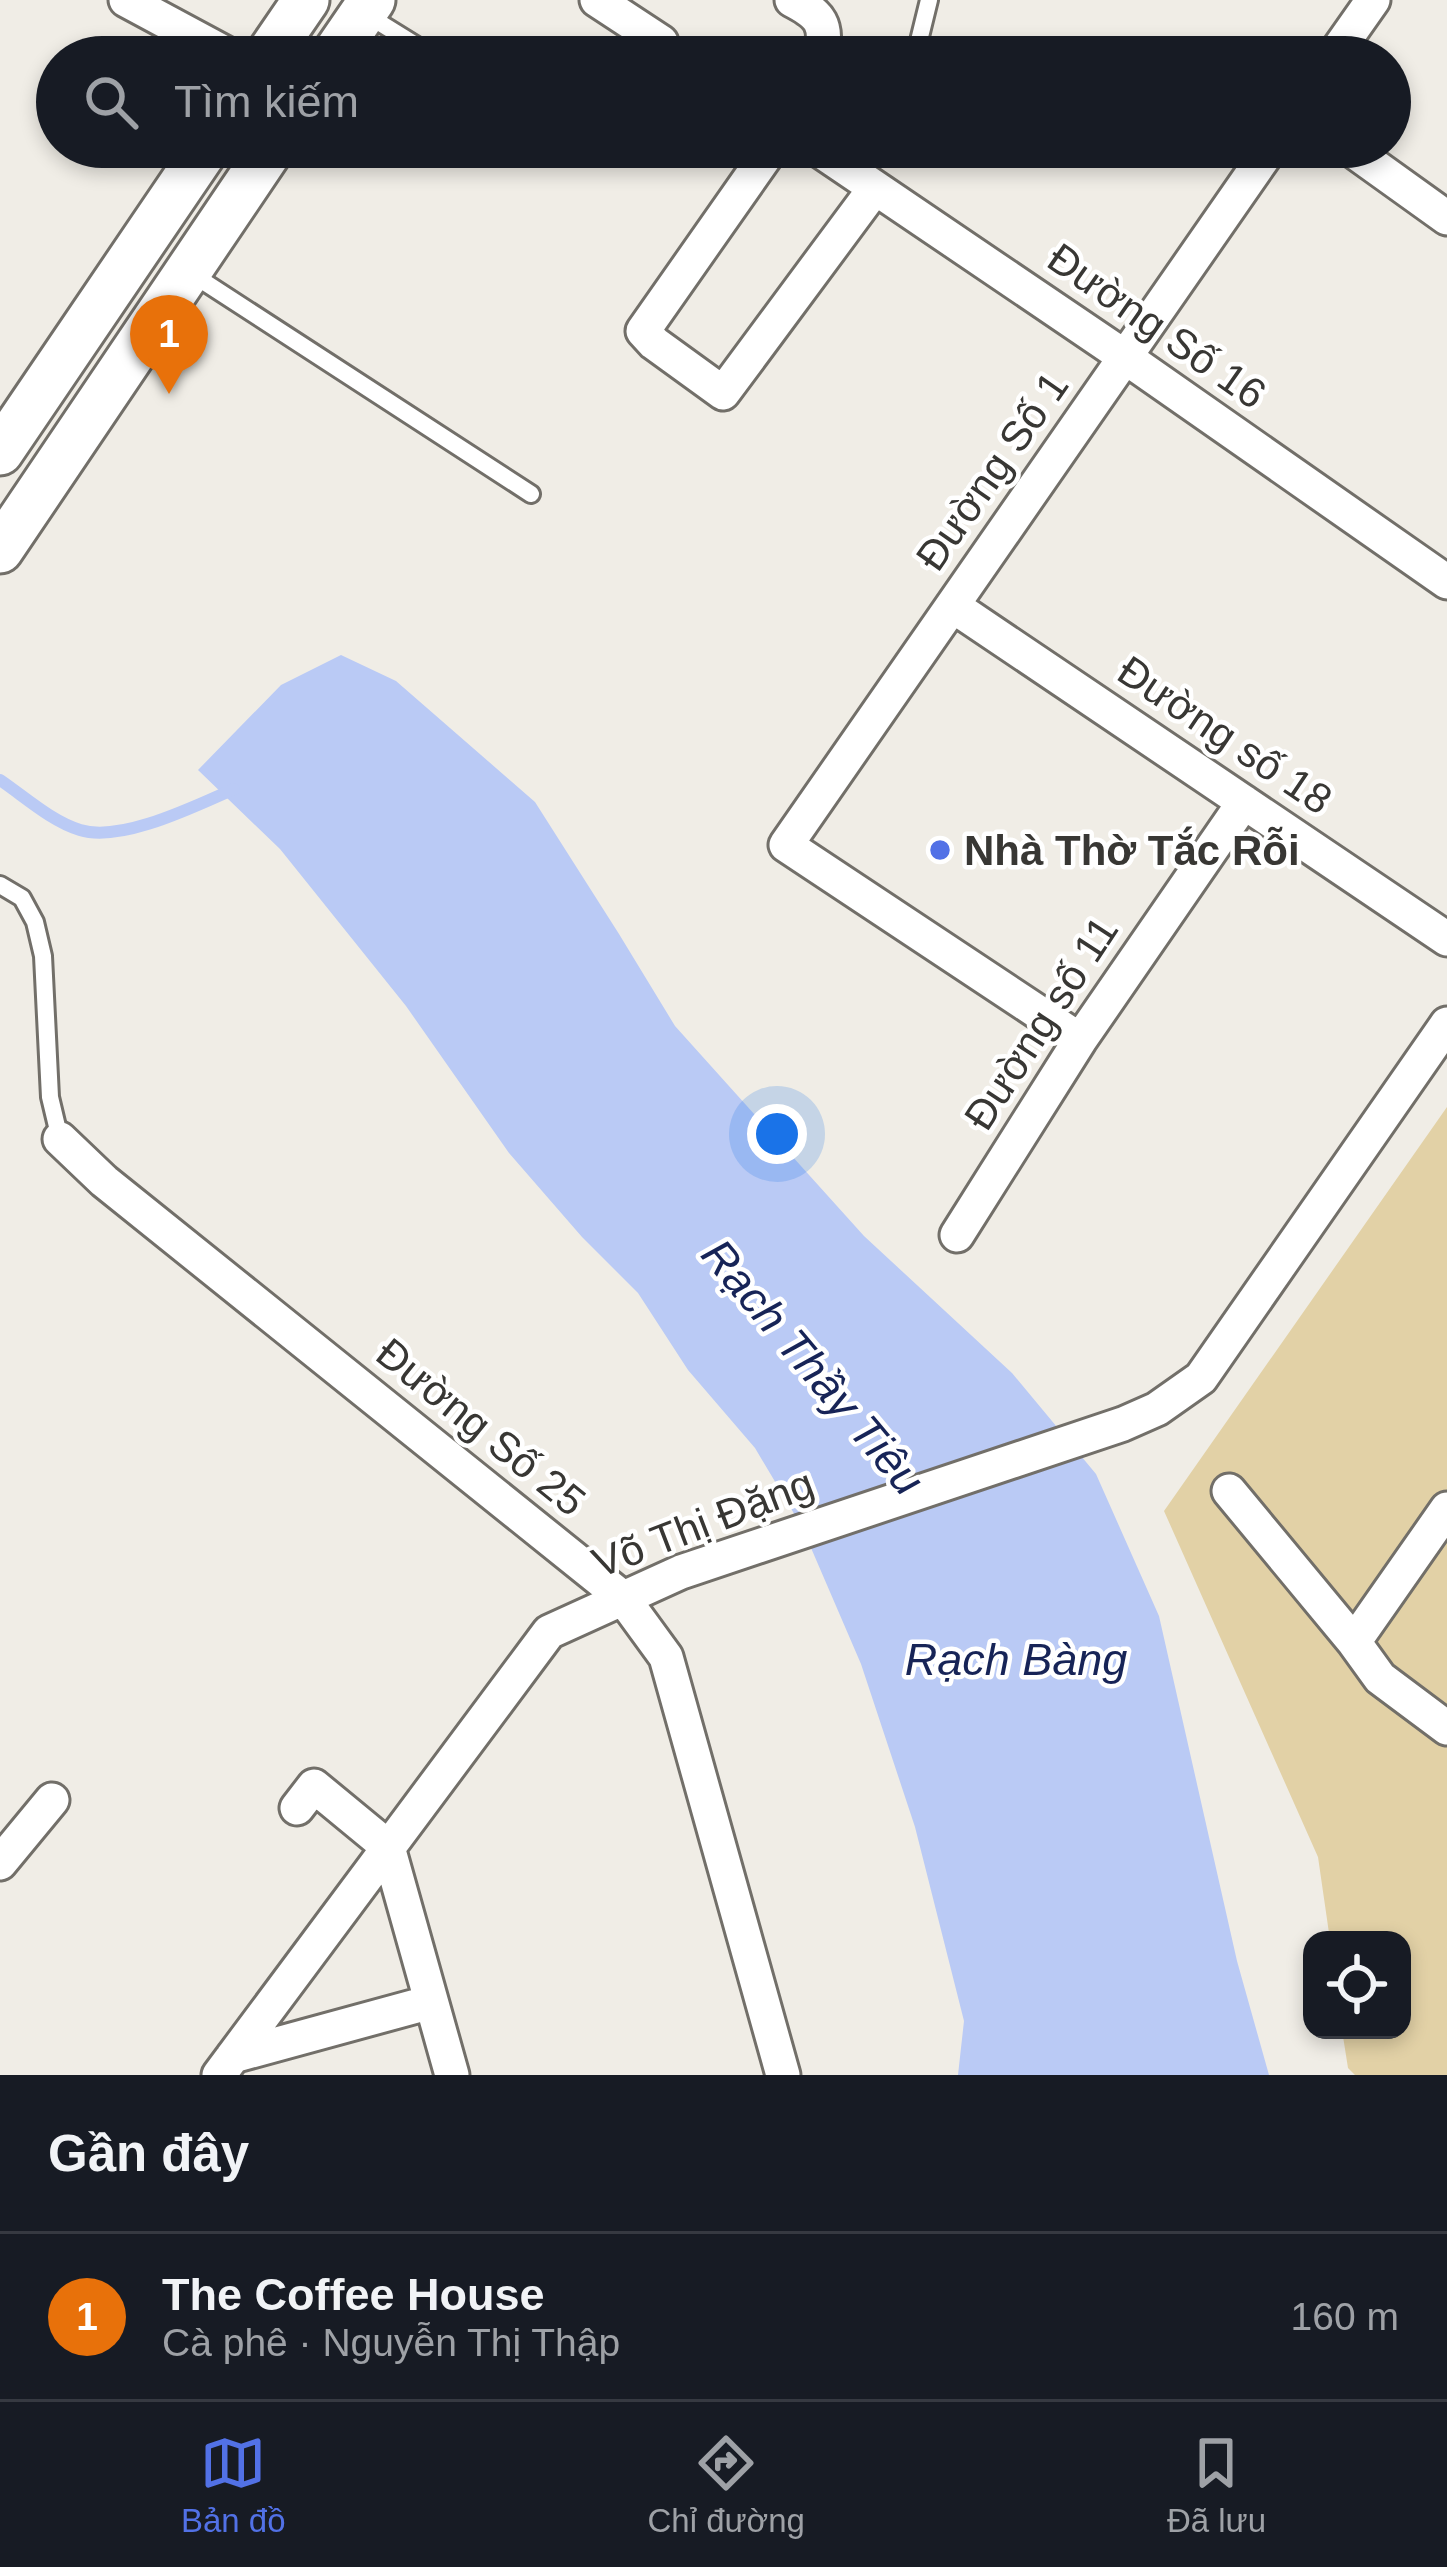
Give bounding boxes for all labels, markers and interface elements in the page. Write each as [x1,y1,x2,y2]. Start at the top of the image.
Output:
search box [36,36,1411,168]
icon: search [78,69,144,135]
text: Tìm kiếm [174,76,359,127]
street label: Đường Số 16 [1039,234,1275,418]
pin: 1 [130,295,208,394]
street label: Đường Số 1 [907,363,1077,579]
street label: Đường số 18 [1109,646,1341,824]
place label: Nhà Thờ Tắc Rỗi [964,826,1300,874]
marker: Nhà Thờ Tắc Rỗi [927,837,953,863]
street label: Đường số 11 [955,908,1127,1138]
your location [747,1104,807,1164]
water label: Rạch Thầy Tiêu [692,1229,934,1505]
street label: Đường Số 25 [367,1329,595,1525]
street label: Võ Thị Đặng [586,1459,820,1587]
water label: Rạch Bàng [905,1634,1127,1685]
map controls [1303,1931,1411,2039]
button: locate [1303,1931,1411,2039]
text: Gần đây [48,2125,249,2182]
text: The Coffee House [162,2269,545,2320]
text: 1 [76,2295,98,2338]
text: 160 m [1291,2295,1399,2338]
text: Cà phê · Nguyễn Thị Thập [162,2321,620,2364]
tab: Bản đồ [181,2430,286,2540]
tab: Chỉ đường [647,2430,805,2540]
tab: Đã lưu [1167,2430,1266,2540]

